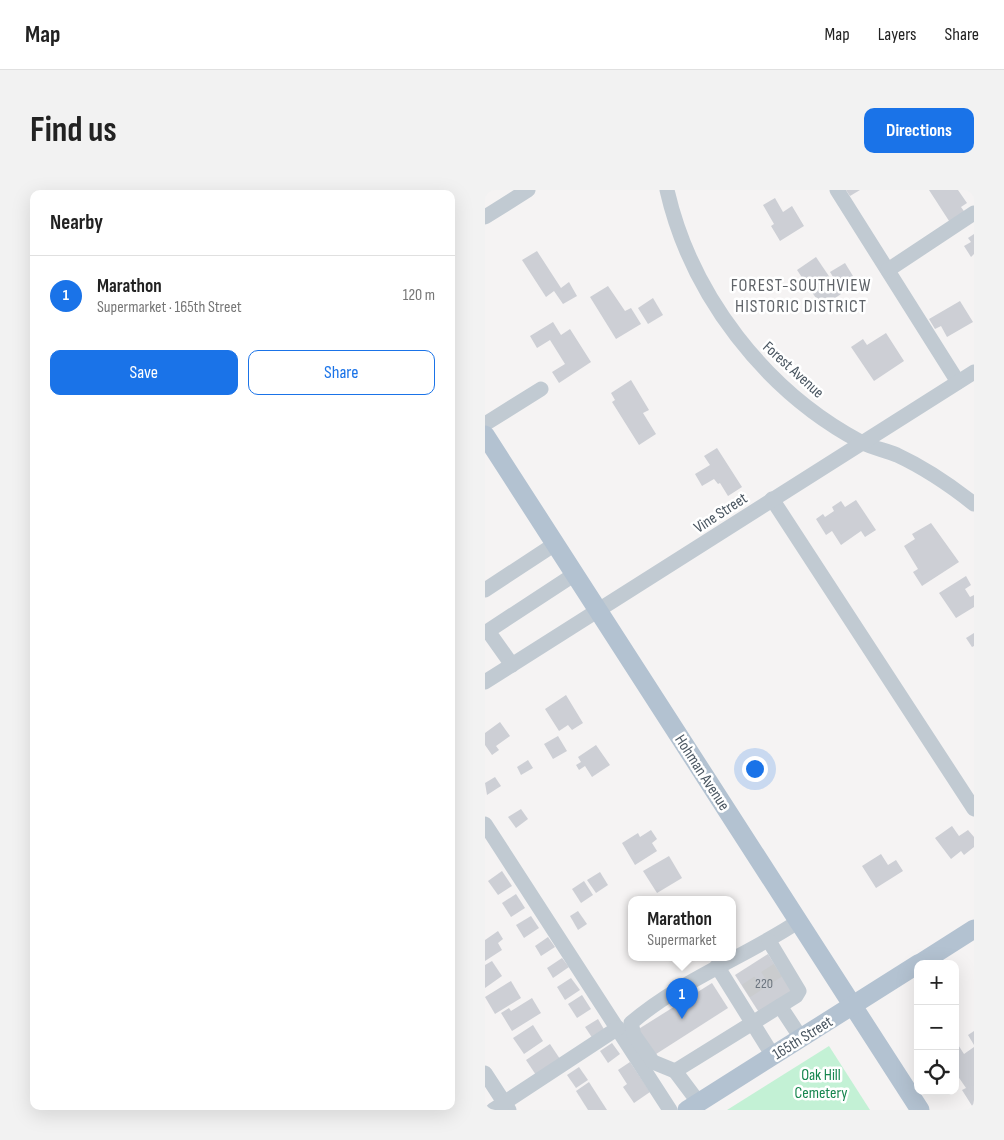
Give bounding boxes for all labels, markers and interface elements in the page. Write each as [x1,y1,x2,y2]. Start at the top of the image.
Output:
text: Map [25,20,60,49]
text: Map [825,24,850,45]
text: Layers [878,24,917,45]
text: Share [945,24,979,45]
button: Directions [864,108,974,153]
text: Find us [30,109,117,152]
text: Nearby [50,210,103,235]
text: Marathon [97,275,162,298]
district label: FOREST-SOUTHVIEW HISTORIC DISTRICT [731,275,871,317]
text: 1 [63,286,69,305]
text: 120 m [403,286,435,305]
text: Supermarket · 165th Street [97,298,242,317]
street label: Forest Avenue [759,338,827,402]
button: Save [50,350,238,395]
button: Share [248,350,435,395]
street label: Vine Street [691,489,751,538]
street label: Hohman Avenue [670,731,733,814]
your location [742,756,768,782]
popup [628,896,736,961]
text: Marathon [647,908,712,931]
text: Supermarket [647,931,717,950]
map controls [914,960,959,1095]
button: + [914,960,959,1005]
house number: 220 [755,975,773,992]
pin: 1 [666,978,698,1019]
button: − [914,1005,959,1050]
street label: 165th Street [769,1012,836,1064]
button: locate [914,1050,959,1095]
park label: Oak Hill Cemetery [795,1066,847,1103]

